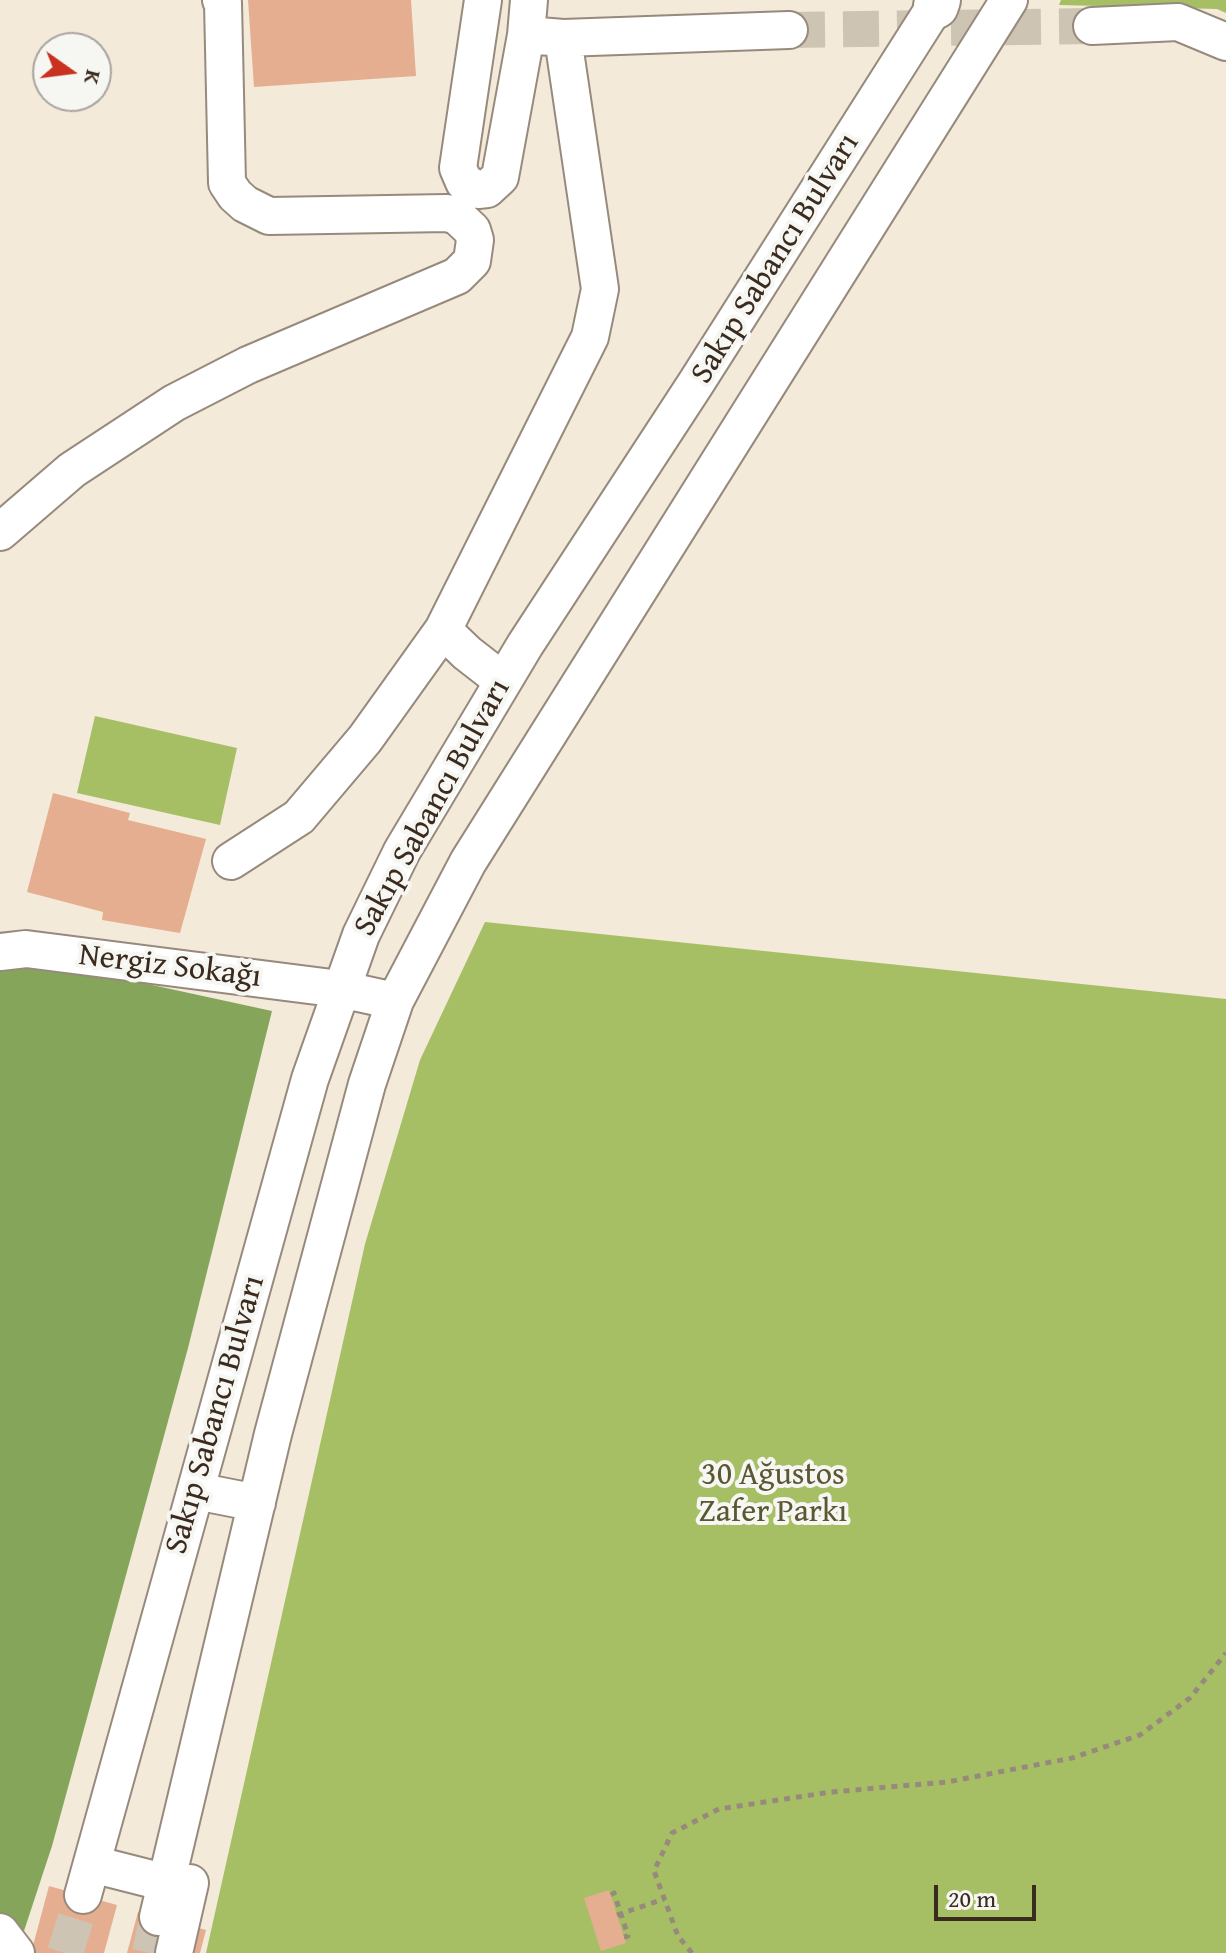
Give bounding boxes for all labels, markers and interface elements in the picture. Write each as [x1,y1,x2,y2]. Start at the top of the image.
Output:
north arrow [32,32,112,112]
text: K [76,67,111,88]
street label: Sakıp Sabancı Bulvarı [683,127,869,391]
street label: Sakıp Sabancı Bulvarı [346,673,520,943]
street label: Nergiz Sokağı [77,937,263,997]
street label: Sakıp Sabancı Bulvarı [158,1271,274,1559]
park label: 30 Ağustos Zafer Parkı [699,1457,847,1532]
scale bar [938,1869,1040,1919]
text: 20 m [948,1881,996,1916]

